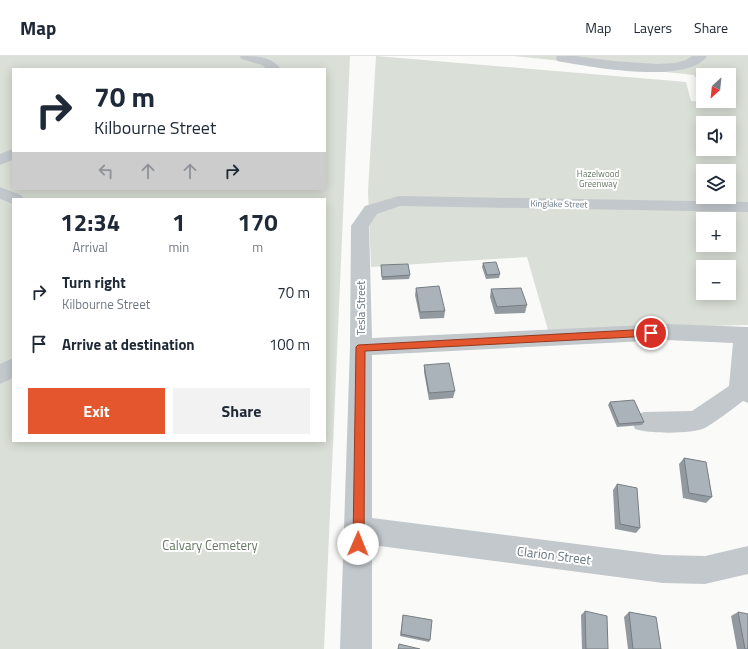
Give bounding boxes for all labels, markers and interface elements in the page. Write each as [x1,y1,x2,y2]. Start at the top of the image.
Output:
text: Map [20,13,56,42]
text: Map [585,17,611,38]
text: Layers [633,17,672,38]
text: Share [694,17,728,38]
north arrow [696,68,736,108]
map controls [696,68,736,300]
text: 70 m [94,75,155,118]
icon: right [28,84,80,136]
text: Kilbourne Street [94,114,216,141]
button: sound [696,116,736,156]
icon: left [95,160,117,182]
icon: ahead [137,160,159,182]
icon: ahead [179,160,201,182]
icon: right [221,160,243,182]
button: layers [696,164,736,204]
park label: Hazelwood Greenway [577,167,619,190]
street label: Kinglake Street [530,197,588,211]
text: 12:34 [60,204,120,240]
text: 1 [172,204,186,240]
text: 170 [237,204,278,240]
button: + [696,212,736,252]
text: Arrival [73,237,108,257]
text: min [168,237,189,257]
text: m [252,237,263,257]
button: − [696,260,736,300]
text: Turn right [62,271,126,294]
icon: right [28,281,50,303]
text: 70 m [277,281,310,304]
street label: Tesla Street [353,281,369,335]
text: Kilbourne Street [62,294,150,314]
pin [634,316,668,350]
icon: arrive [640,322,662,344]
icon: arrive [28,333,50,355]
text: Arrive at destination [62,333,195,356]
text: 100 m [269,333,310,356]
button: Exit [28,388,165,434]
button: Share [173,388,310,434]
position arrow [337,523,379,565]
park label: Calvary Cemetery [162,535,258,555]
street label: Clarion Street [516,541,592,569]

